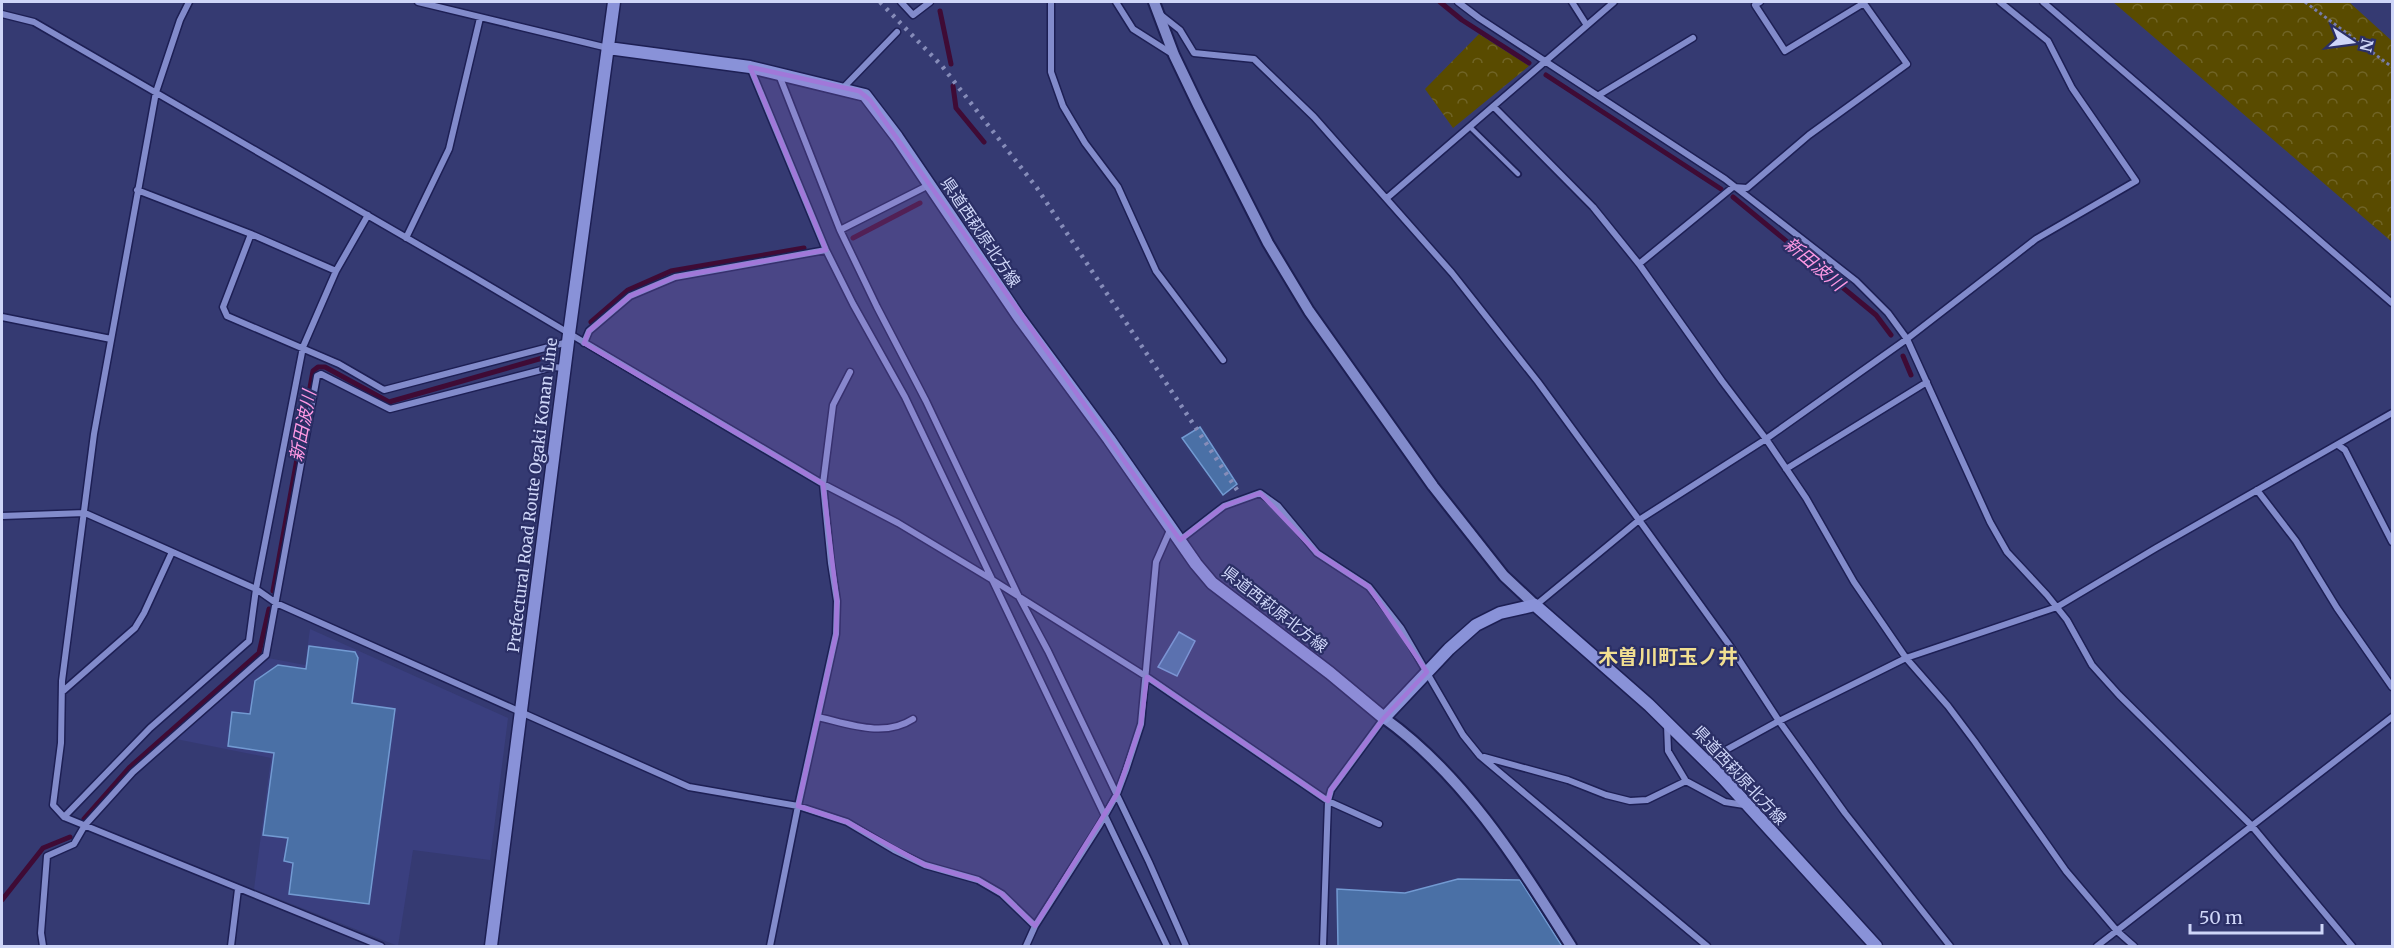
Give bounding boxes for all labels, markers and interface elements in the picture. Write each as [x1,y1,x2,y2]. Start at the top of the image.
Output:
north arrow [2322,12,2382,72]
text: N [2355,37,2378,54]
street label: 県道西萩原北方線 [937,173,1025,291]
water label: 新田波川 [1779,232,1851,297]
street label: Prefectural Road Route Ogaki Konan Line [503,337,561,653]
water label: 新田波川 [284,386,321,463]
street label: 県道西萩原北方線 [1218,562,1332,656]
district label: 木曽川町玉ノ井 [1598,644,1738,669]
street label: 県道西萩原北方線 [1689,721,1791,829]
scale bar [2190,897,2322,935]
text: 50 m [2199,906,2243,929]

